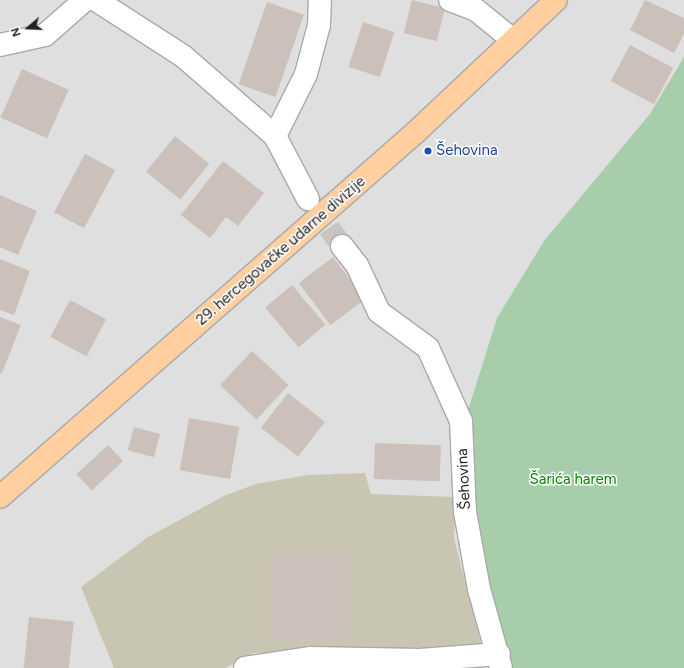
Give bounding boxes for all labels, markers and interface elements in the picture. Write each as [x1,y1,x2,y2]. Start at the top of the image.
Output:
north arrow [8,8,48,48]
text: N [9,26,24,38]
place label: Šehovina [436,142,498,160]
marker: Šehovina [423,146,433,156]
street label: 29. hercegovačke udarne divizije [193,173,369,329]
street label: Šehovina [453,448,475,510]
park label: Šarića harem [530,471,616,489]

